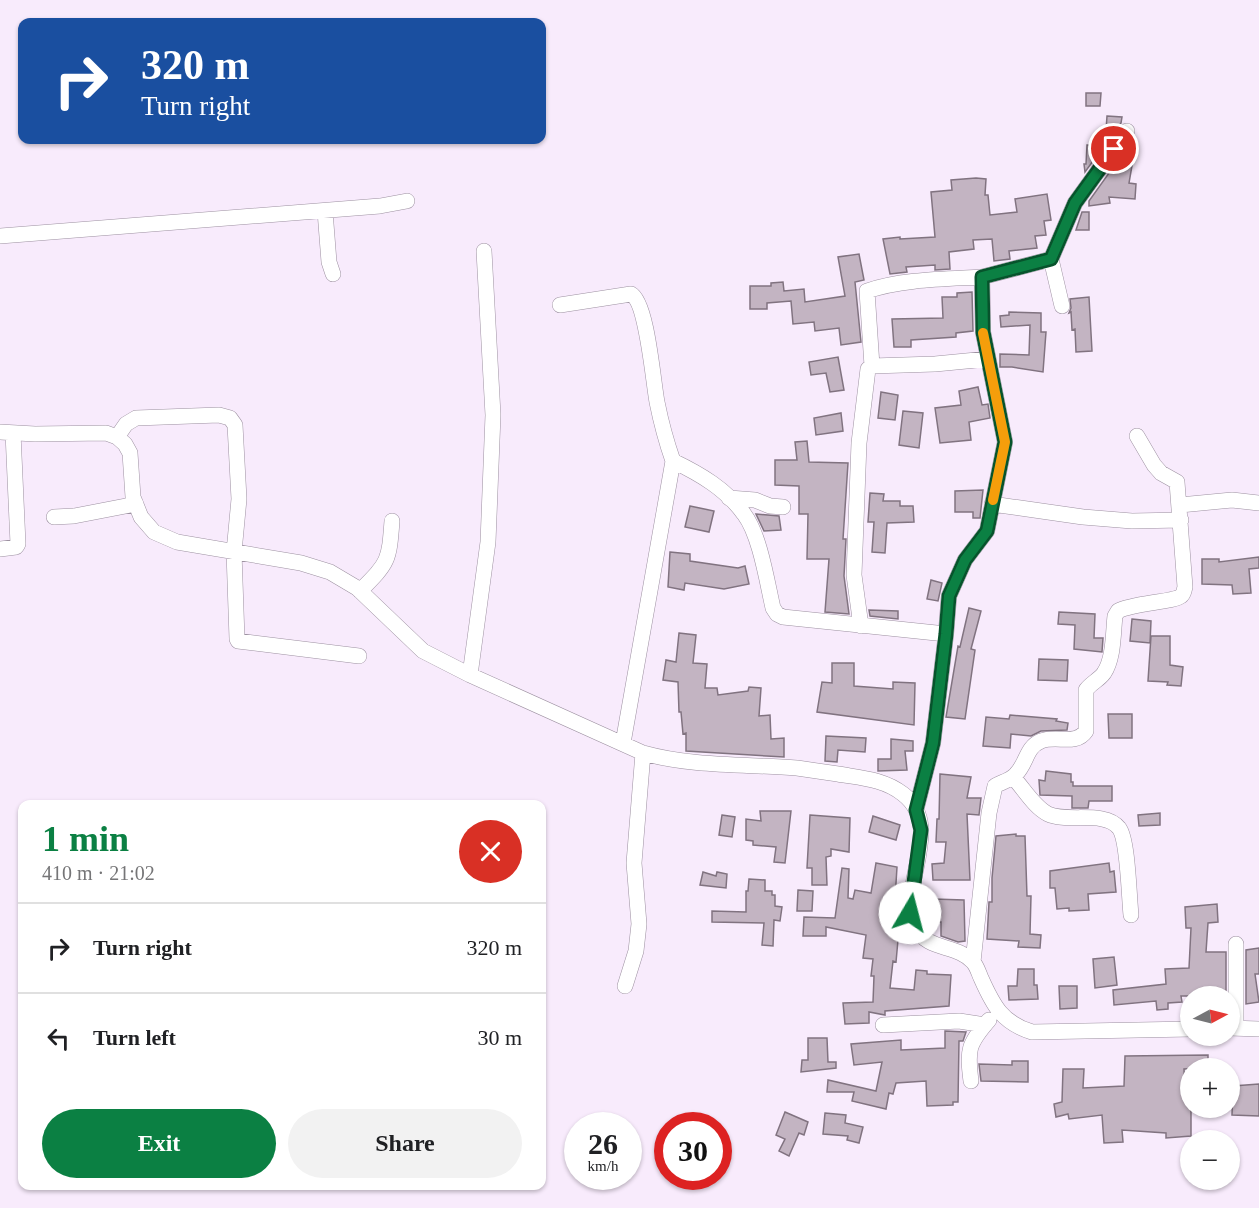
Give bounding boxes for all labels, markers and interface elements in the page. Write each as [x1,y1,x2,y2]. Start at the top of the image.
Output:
icon: right [42,42,120,120]
text: 320 m [141,42,250,88]
text: Turn right [141,91,250,121]
pin [1088,123,1139,174]
icon: arrive [1097,132,1130,165]
text: 1 min [42,819,129,859]
button: close [459,820,522,883]
text: 410 m · 21:02 [42,862,155,884]
position arrow [878,881,942,945]
icon: right [42,932,75,965]
text: Turn right [93,935,192,960]
text: 320 m [466,935,522,960]
north arrow [1180,986,1240,1046]
map controls [1180,986,1240,1190]
icon: left [42,1022,75,1055]
text: Turn left [93,1025,176,1050]
text: 30 m [477,1025,522,1050]
button: + [1180,1058,1240,1118]
button: Exit [42,1109,276,1178]
button: Share [288,1109,522,1178]
speed limit sign: 30 [654,1112,732,1190]
text: 26 [588,1127,618,1160]
button: − [1180,1130,1240,1190]
text: km/h [588,1158,618,1174]

